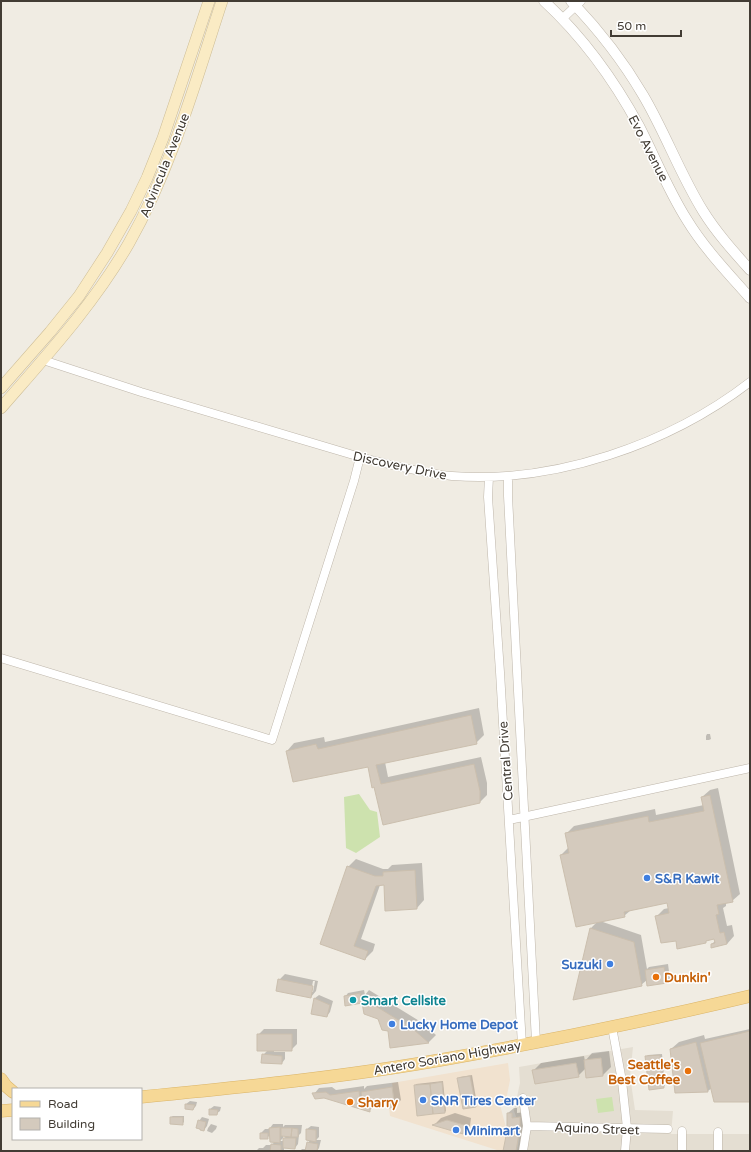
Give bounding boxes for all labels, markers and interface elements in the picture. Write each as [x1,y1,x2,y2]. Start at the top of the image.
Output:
scale bar [611,12,681,38]
text: 50 m [617,19,646,33]
street label: Advincula Avenue [137,111,193,220]
street label: Evo Avenue [624,112,672,184]
street label: Discovery Drive [352,448,448,484]
street label: Central Drive [495,721,517,801]
place label: S&R Kawit [655,871,720,887]
marker: S&R Kawit [642,873,652,883]
place label: Suzuki [561,957,602,973]
marker: Suzuki [605,959,615,969]
place label: Dunkin' [664,970,711,986]
marker: Dunkin' [651,972,661,982]
place label: Smart Cellsite [361,993,446,1009]
marker: Smart Cellsite [348,995,358,1005]
place label: Lucky Home Depot [400,1017,518,1033]
marker: Lucky Home Depot [387,1019,397,1029]
street label: Antero Soriano Highway [372,1037,522,1079]
place label: Seattle's Best Coffee [608,1057,681,1088]
marker: Seattle's Best Coffee [683,1066,693,1076]
legend [12,1088,142,1140]
place label: SNR Tires Center [431,1093,537,1109]
place label: Sharry [358,1095,398,1111]
marker: SNR Tires Center [418,1095,428,1105]
text: Road [48,1097,78,1111]
marker: Sharry [345,1097,355,1107]
text: Building [48,1117,95,1131]
street label: Aquino Street [554,1120,640,1138]
place label: Minimart [464,1123,520,1139]
marker: Minimart [451,1125,461,1135]

